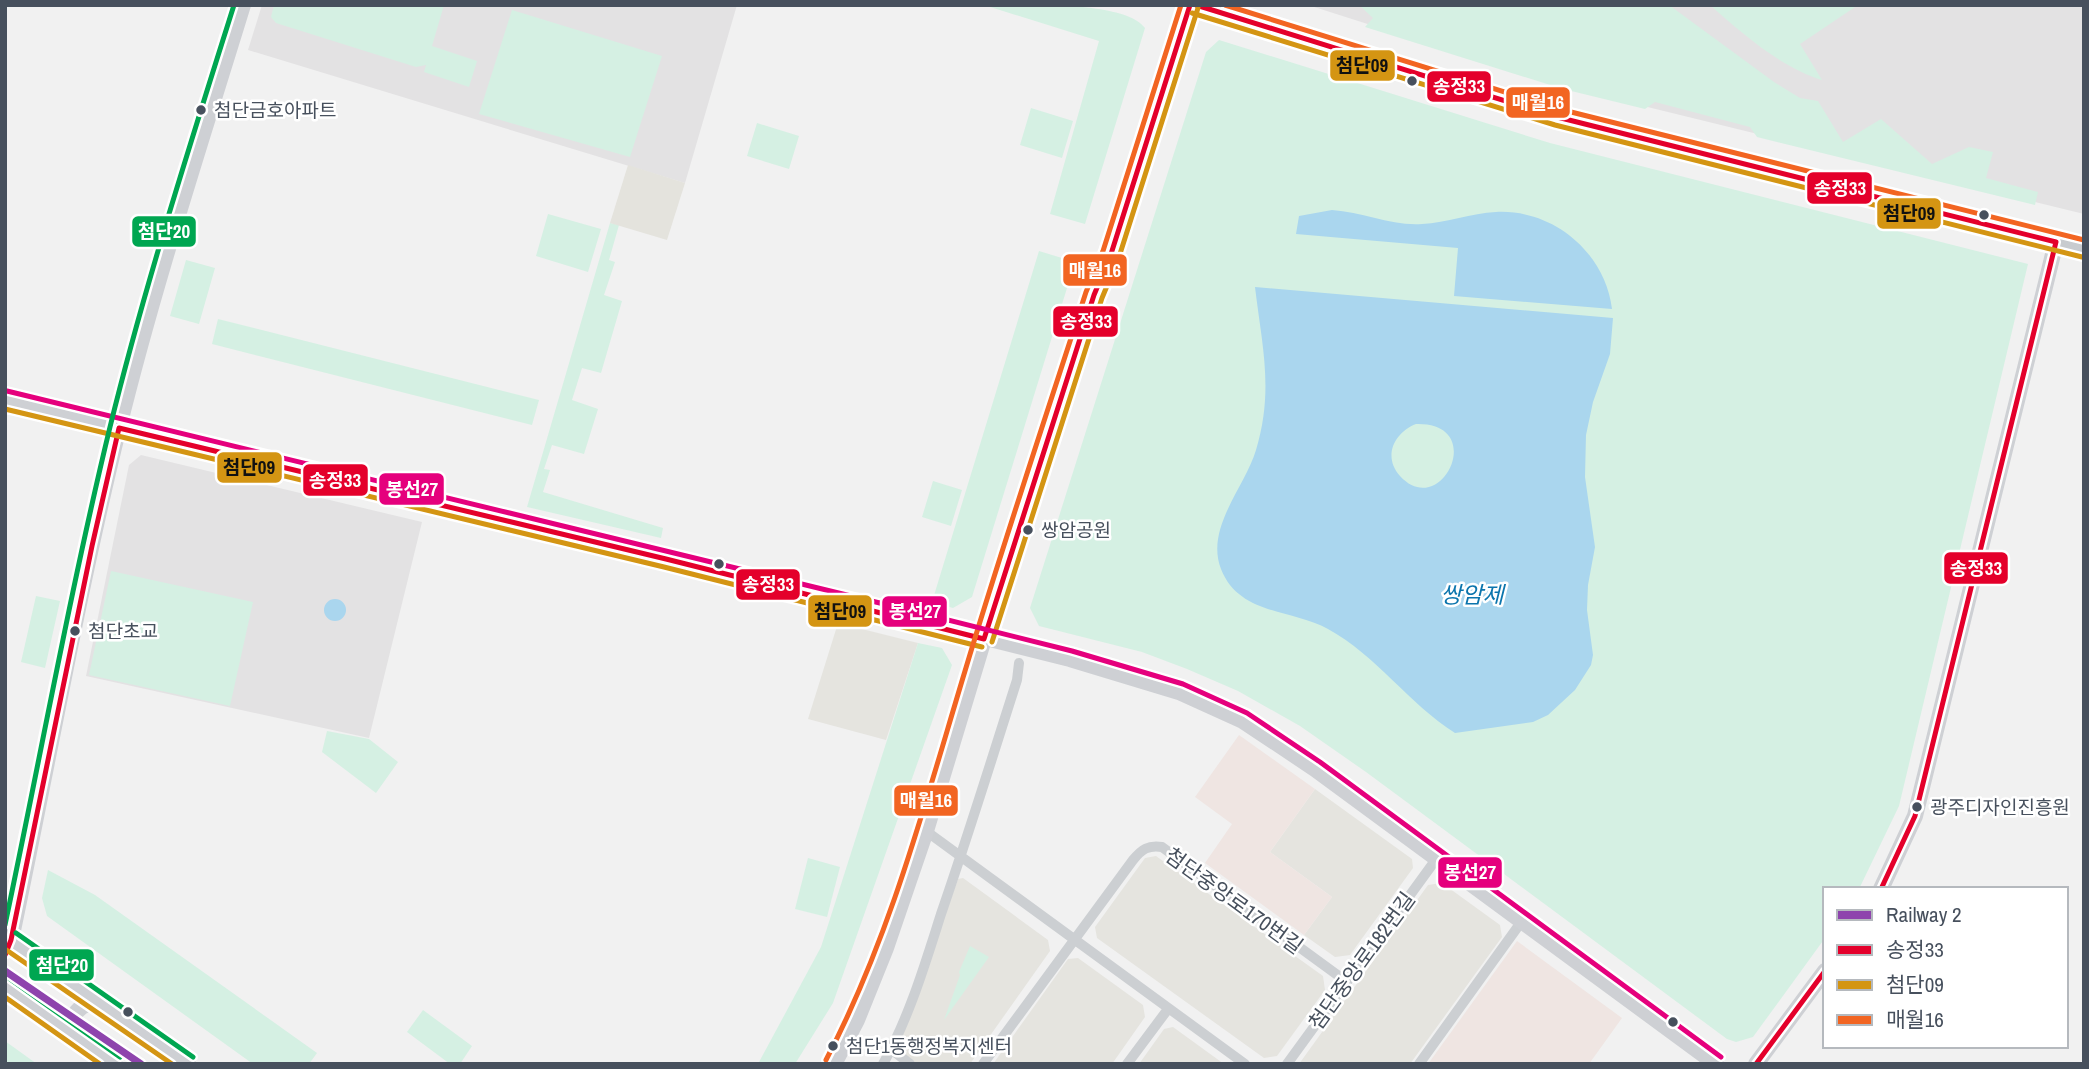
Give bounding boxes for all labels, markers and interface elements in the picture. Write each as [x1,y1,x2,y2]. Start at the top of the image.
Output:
line badge: 첨단09 [1329,49,1396,82]
text: 첨단09 [1336,52,1388,78]
line badge: 송정33 [1426,70,1492,103]
text: 송정33 [1433,73,1485,99]
unlabelled marker [1405,74,1419,88]
line badge: 매월16 [1505,86,1571,119]
text: 매월16 [1512,89,1564,115]
place label: 첨단금호아파트 [214,97,336,123]
marker: 첨단금호아파트 [194,103,208,117]
line badge: 송정33 [1806,171,1873,205]
text: 송정33 [1814,175,1866,201]
line badge: 첨단09 [1876,197,1942,230]
text: 첨단09 [1883,200,1935,226]
unlabelled marker [1977,208,1991,222]
line badge: 첨단20 [131,215,197,248]
text: 첨단20 [138,218,190,244]
line badge: 매월16 [1062,253,1128,287]
text: 매월16 [1069,257,1121,283]
line badge: 송정33 [1052,305,1119,338]
text: 송정33 [1060,308,1112,334]
line badge: 첨단09 [216,451,283,484]
text: 첨단09 [223,454,275,480]
line badge: 송정33 [302,463,369,497]
text: 송정33 [309,467,361,493]
line badge: 봉선27 [378,472,445,506]
text: 봉선27 [386,476,438,502]
place label: 쌍암공원 [1041,517,1111,543]
marker: 쌍암공원 [1021,523,1035,537]
line badge: 송정33 [1943,551,2009,585]
text: 송정33 [1950,555,2002,581]
unlabelled marker [712,557,726,571]
line badge: 송정33 [735,568,801,601]
text: 송정33 [742,571,794,597]
water label: 쌍암제 [1440,579,1507,610]
line badge: 첨단09 [807,594,873,628]
line badge: 봉선27 [881,595,948,628]
text: 첨단09 [814,598,866,624]
text: 봉선27 [889,598,941,624]
place label: 첨단초교 [88,618,158,644]
marker: 첨단초교 [68,624,82,638]
line badge: 매월16 [893,784,959,817]
text: 매월16 [900,787,952,813]
place label: 광주디자인진흥원 [1930,794,2070,820]
marker: 광주디자인진흥원 [1910,800,1924,814]
street label: 첨단중앙로170번길 [1159,841,1309,961]
line badge: 봉선27 [1437,856,1503,889]
text: 봉선27 [1444,859,1496,885]
street label: 첨단중앙로182번길 [1302,886,1422,1036]
legend [1823,887,2068,1048]
text: Railway 2 [1886,900,1962,929]
text: 송정33 [1886,935,1944,964]
line badge: 첨단20 [28,948,95,982]
text: 첨단20 [36,952,88,978]
text: 첨단09 [1886,970,1944,999]
unlabelled marker [121,1005,135,1019]
text: 매월16 [1886,1005,1944,1034]
unlabelled marker [1666,1015,1680,1029]
place label: 첨단1동행정복지센터 [846,1033,1012,1059]
marker: 첨단1동행정복지센터 [826,1039,840,1053]

